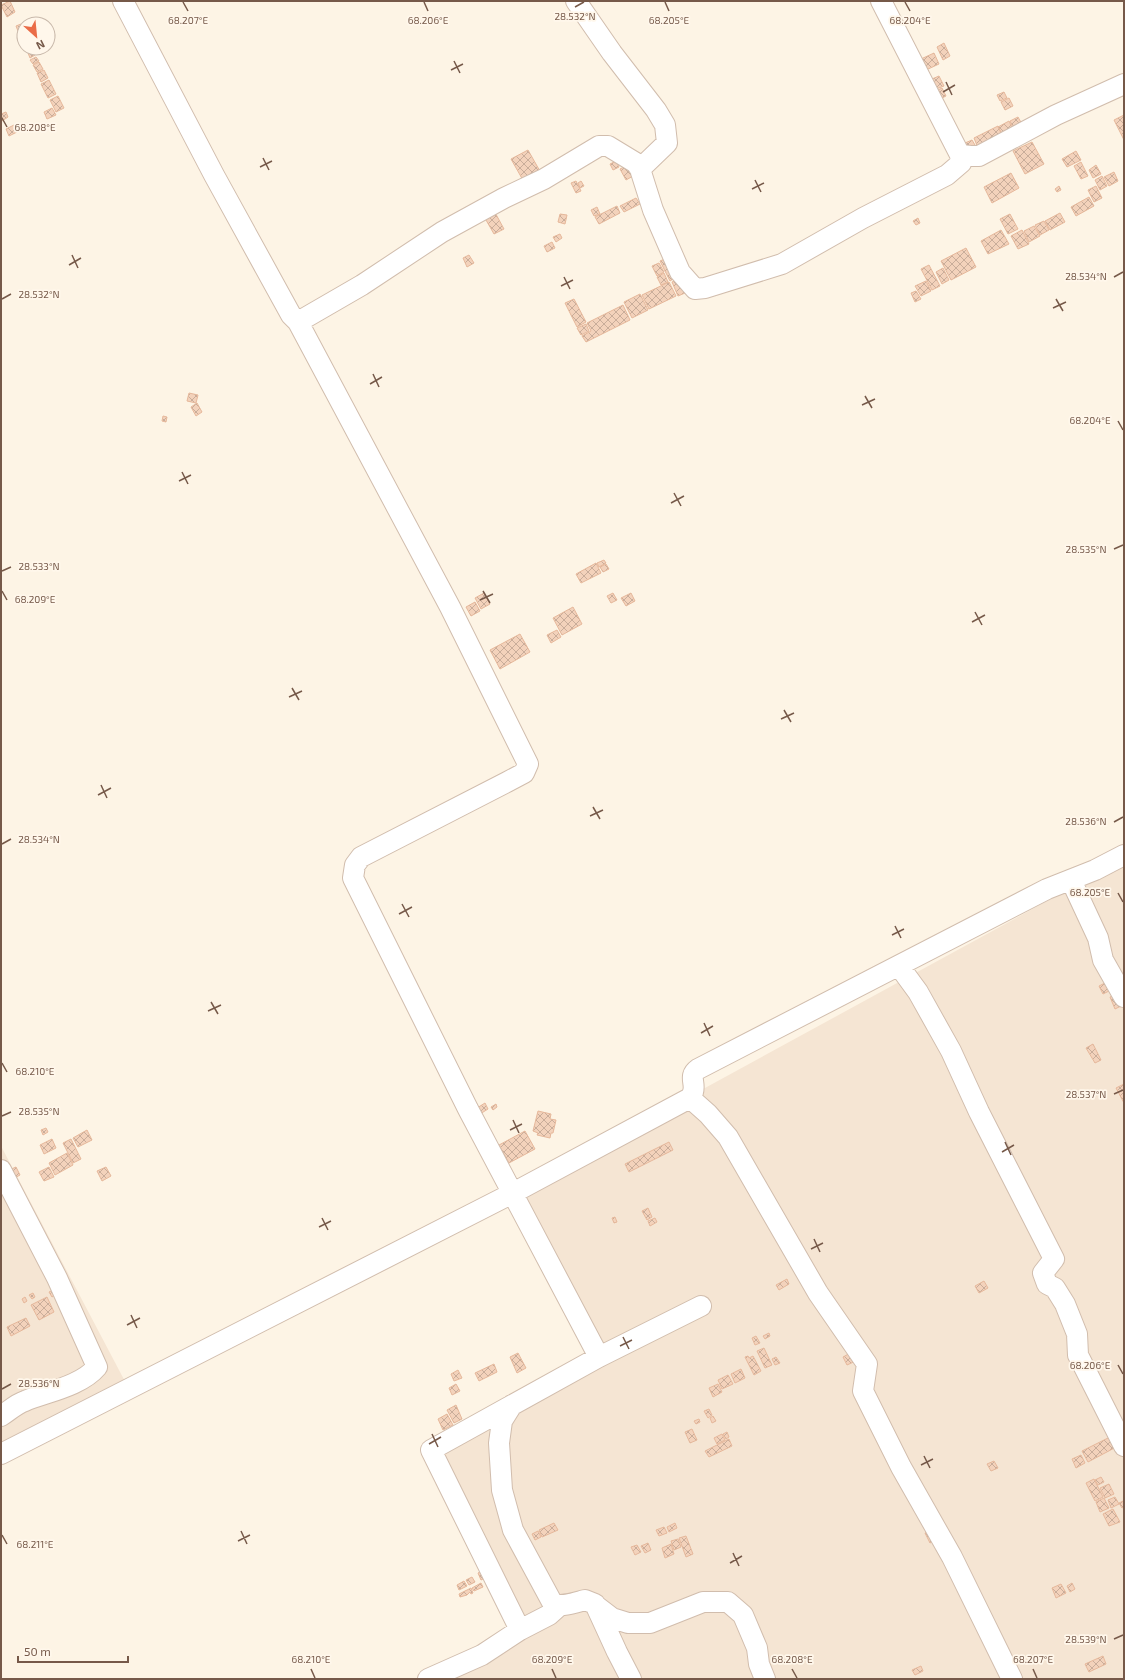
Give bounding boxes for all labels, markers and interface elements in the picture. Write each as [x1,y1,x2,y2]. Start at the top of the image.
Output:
text: 28.532°N [554,10,596,22]
text: 68.207°E [168,14,208,26]
text: 68.206°E [408,14,449,26]
text: 68.205°E [649,14,690,26]
text: 68.204°E [889,14,931,26]
north arrow [16,16,56,56]
text: N [34,38,47,53]
text: 68.208°E [14,121,56,133]
text: 28.534°N [1065,270,1107,282]
text: 28.532°N [18,288,60,300]
text: 68.204°E [1069,414,1111,426]
text: 28.535°N [1066,543,1106,555]
text: 28.533°N [18,560,60,572]
text: 68.209°E [15,593,56,605]
text: 28.536°N [1065,815,1107,827]
text: 28.534°N [18,833,60,845]
text: 68.205°E [1070,886,1111,898]
text: 68.210°E [16,1065,55,1077]
text: 28.537°N [1066,1088,1106,1100]
text: 28.535°N [19,1105,59,1117]
text: 68.206°E [1070,1359,1111,1371]
text: 28.536°N [18,1377,60,1389]
text: 68.211°E [17,1538,54,1550]
text: 28.539°N [1065,1633,1107,1645]
scale bar [18,1638,128,1664]
text: 50 m [24,1644,51,1658]
text: 68.210°E [292,1653,331,1665]
text: 68.209°E [532,1653,573,1665]
text: 68.208°E [771,1653,813,1665]
text: 68.207°E [1013,1653,1053,1665]

